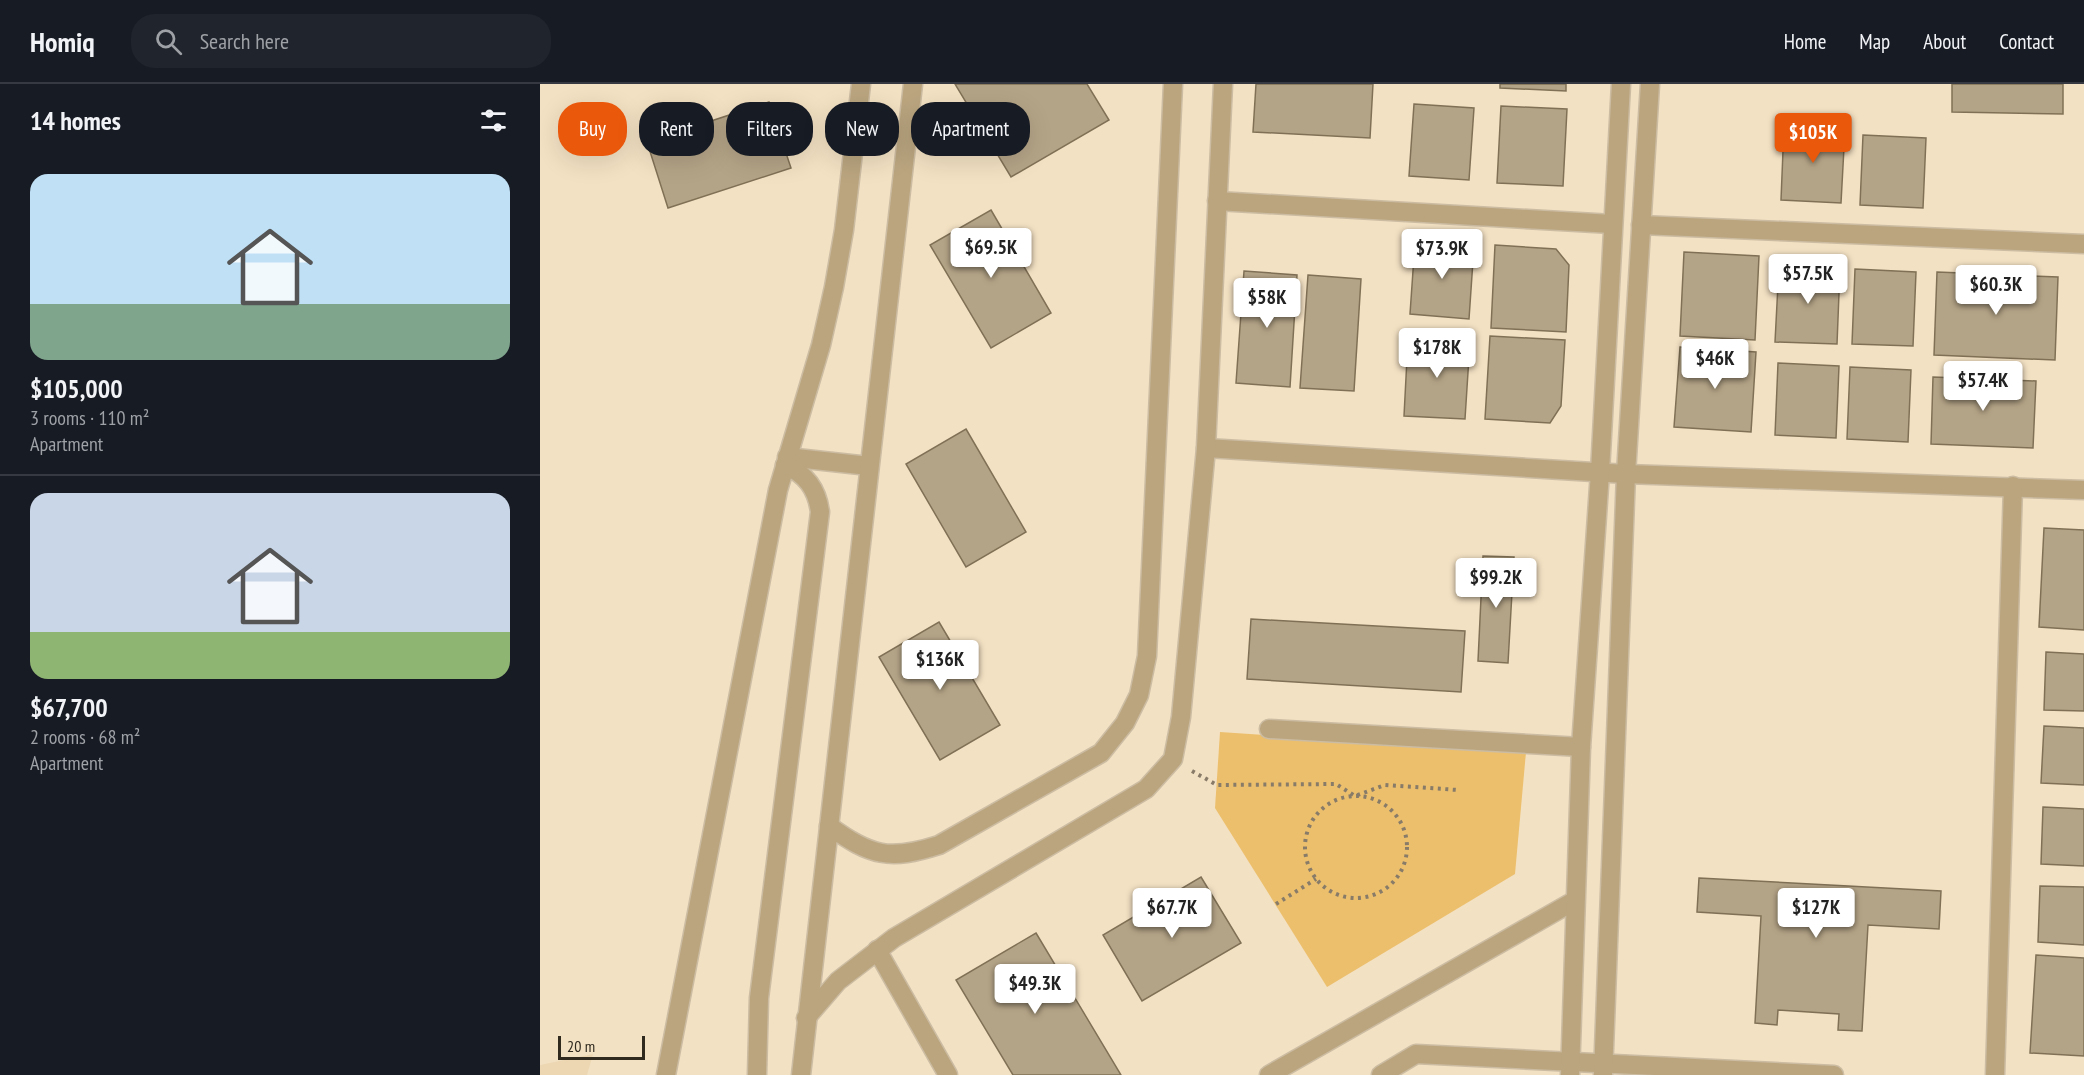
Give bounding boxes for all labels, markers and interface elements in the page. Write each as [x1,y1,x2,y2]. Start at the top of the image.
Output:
search box [131,14,551,68]
text: Homiq [30,23,95,60]
icon: search [152,25,185,58]
text: Search here [200,27,289,55]
text: Home [1784,28,1826,55]
text: Map [1859,28,1890,55]
text: About [1923,28,1966,55]
text: Contact [1999,28,2054,55]
chip: Buy [558,102,627,156]
chip: Rent [639,102,714,156]
chip: Filters [726,102,813,156]
chip: New [825,102,899,156]
chip: Apartment [911,102,1030,156]
text: 14 homes [30,104,121,137]
icon: filters [477,104,510,137]
pin: $105K [1771,113,1855,164]
text: $105K [1789,119,1837,145]
icon: home [216,213,324,321]
pin: $69.5K [942,228,1040,279]
pin: $73.9K [1393,229,1491,280]
text: $69.5K [965,234,1017,260]
text: $73.9K [1416,235,1468,261]
pin: $57.5K [1759,254,1857,305]
text: $57.5K [1783,260,1833,286]
pin: $60.3K [1947,265,2045,316]
text: $60.3K [1970,271,2022,297]
pin: $58K [1231,278,1303,329]
text: $58K [1247,284,1287,310]
pin: $178K [1395,328,1479,379]
text: $178K [1413,334,1461,360]
pin: $46K [1679,339,1751,390]
text: $46K [1695,345,1735,371]
pin: $57.4K [1934,361,2032,412]
text: $57.4K [1958,367,2008,393]
text: $105,000 [30,372,123,405]
text: 3 rooms · 110 m² [30,405,149,431]
text: Apartment [30,431,103,457]
icon: home [216,532,324,640]
pin: $99.2K [1447,558,1545,609]
text: $99.2K [1470,564,1522,590]
pin: $136K [898,640,982,691]
text: $136K [916,646,964,672]
text: $67,700 [30,691,108,724]
text: 2 rooms · 68 m² [30,724,140,750]
text: Apartment [30,750,103,776]
pin: $67.7K [1123,888,1221,939]
pin: $127K [1774,888,1858,939]
text: $67.7K [1147,894,1197,920]
text: $127K [1792,894,1840,920]
pin: $49.3K [986,964,1084,1015]
text: $49.3K [1009,970,1061,996]
scale bar [558,1033,645,1060]
text: 20 m [567,1036,595,1056]

